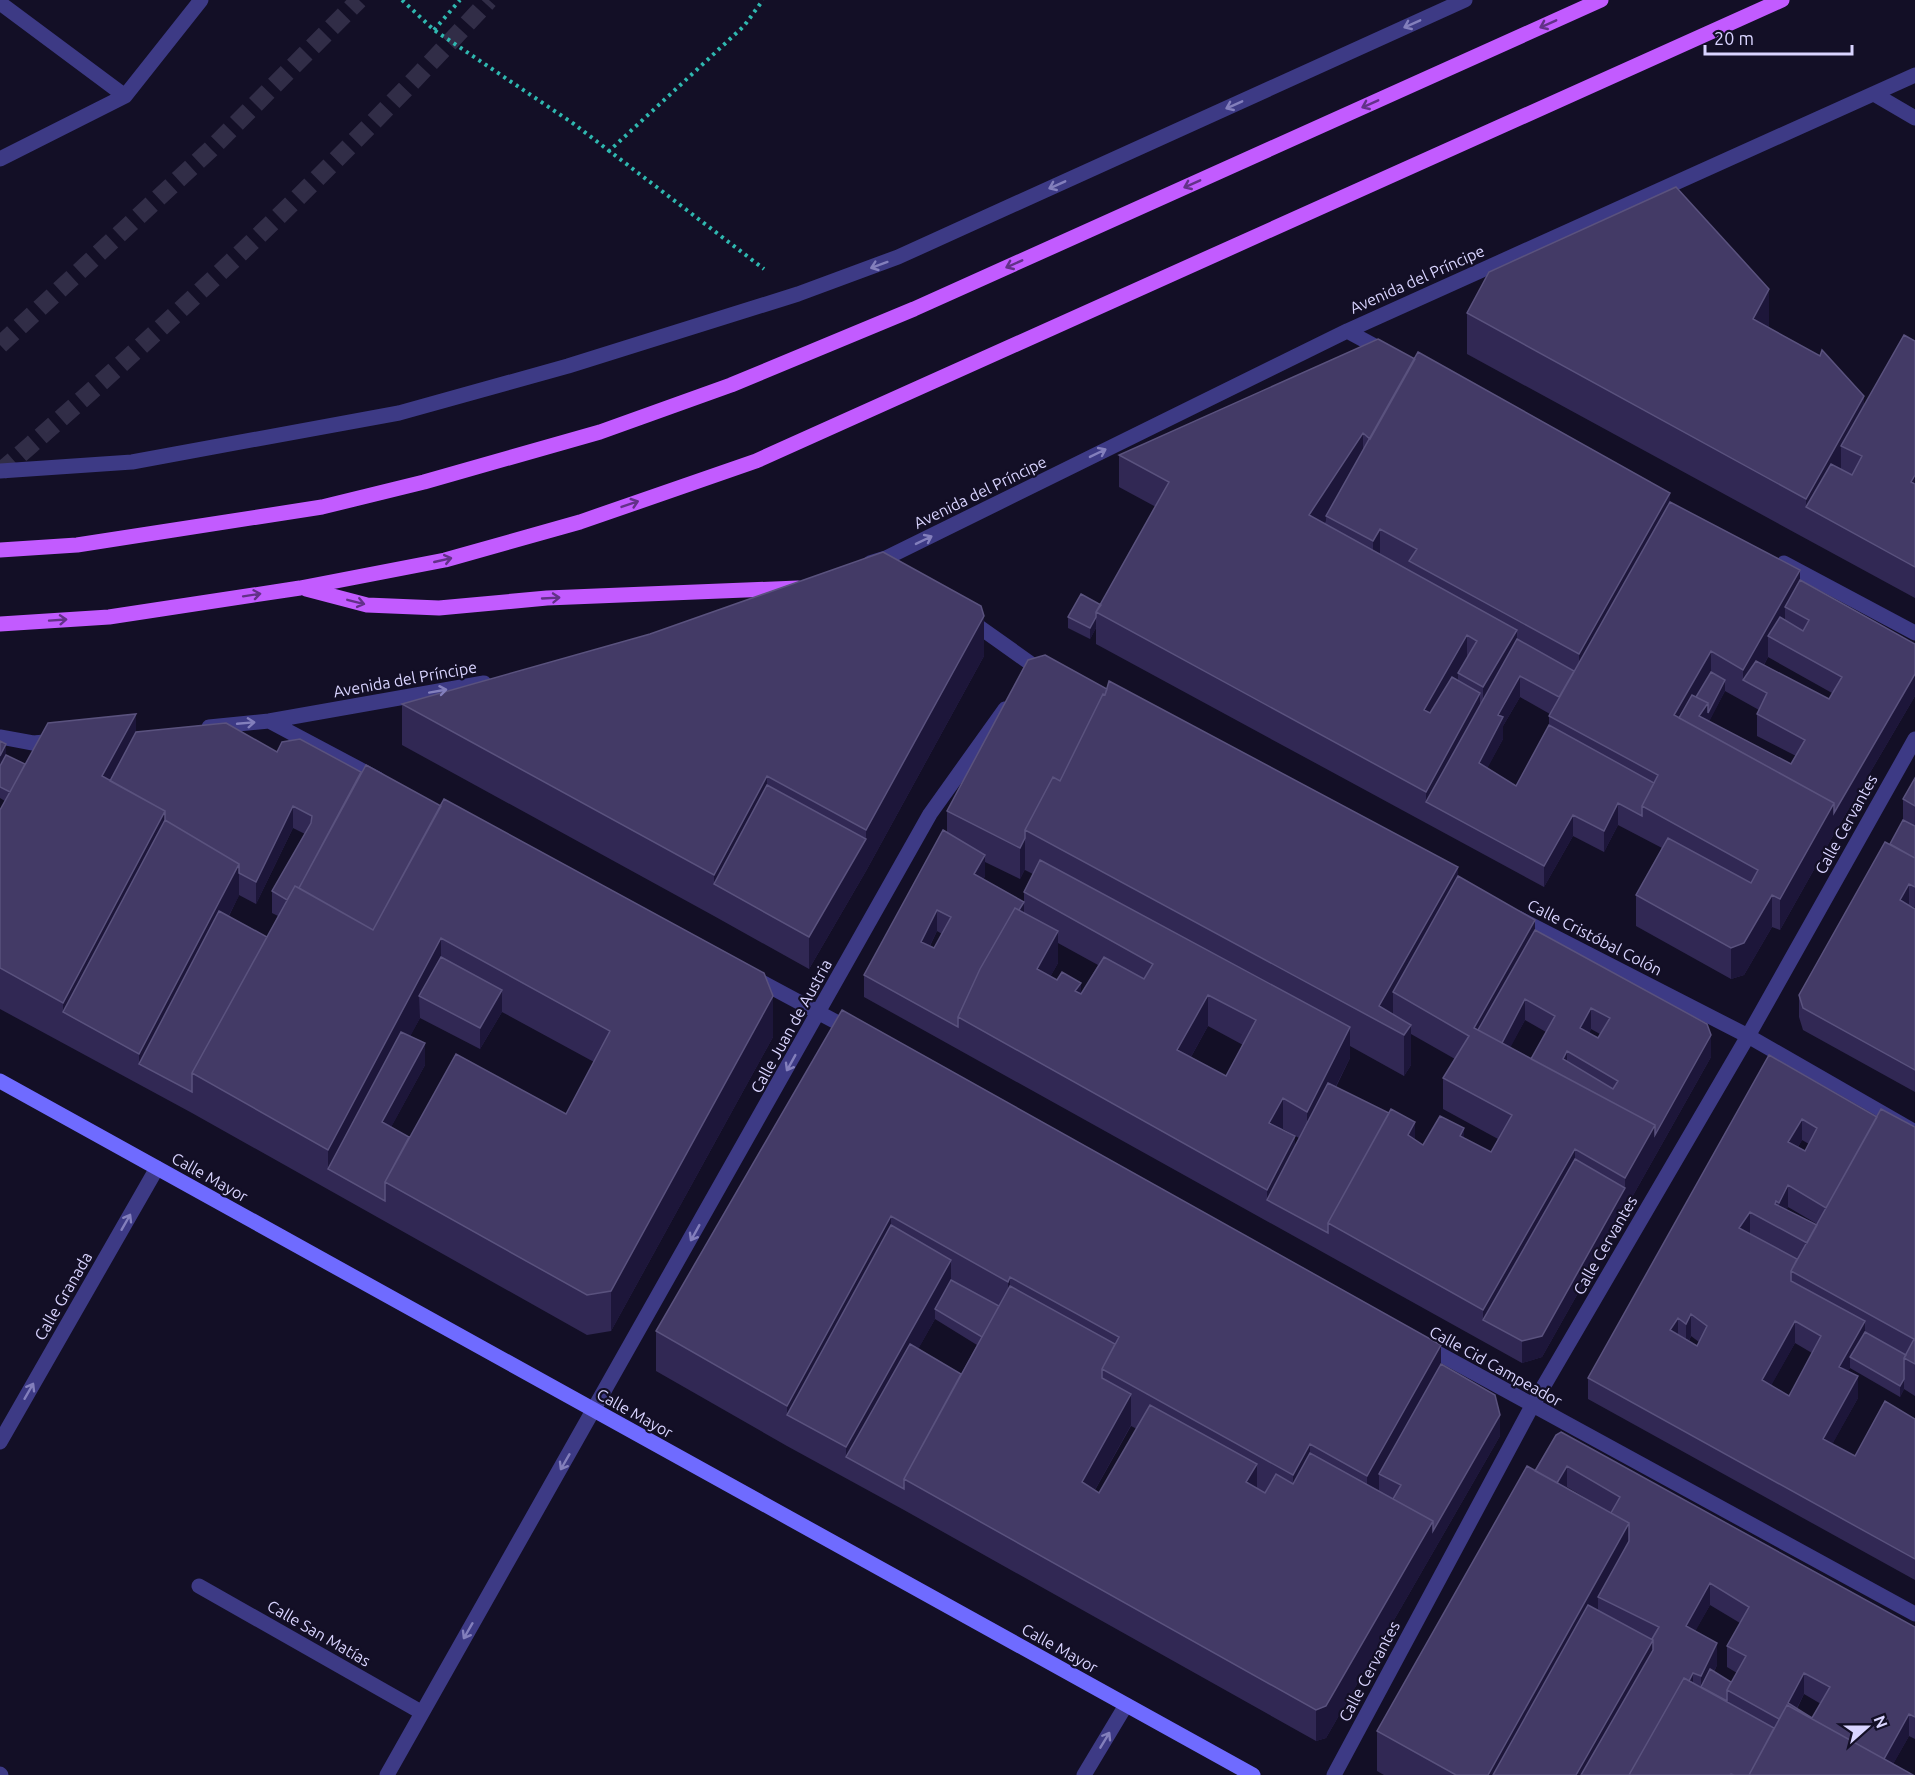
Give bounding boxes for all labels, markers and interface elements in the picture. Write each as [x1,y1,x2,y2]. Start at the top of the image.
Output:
scale bar [1705,18,1852,56]
one-way arrow [1539,19,1557,30]
one-way arrow [1403,20,1421,31]
text: 20 m [1714,28,1754,48]
one-way arrow [1226,99,1244,111]
one-way arrow [1361,99,1379,110]
one-way arrow [1183,179,1202,190]
one-way arrow [1048,180,1066,192]
street label: Avenida del Príncipe [1347,241,1487,317]
one-way arrow [1006,259,1024,270]
one-way arrow [870,260,889,271]
one-way arrow [1089,447,1107,459]
street label: Avenida del Príncipe [911,452,1049,532]
one-way arrow [620,498,639,509]
one-way arrow [914,533,932,545]
one-way arrow [434,553,453,565]
one-way arrow [241,589,261,600]
one-way arrow [540,593,560,604]
one-way arrow [347,597,366,608]
one-way arrow [48,615,68,626]
street label: Avenida del Príncipe [332,658,478,700]
one-way arrow [428,685,448,696]
one-way arrow [236,717,255,728]
street label: Calle Cervantes [1811,771,1881,877]
street label: Calle Cristóbal Colón [1525,895,1665,979]
street label: Calle Juan de Austria [747,956,835,1096]
one-way arrow [785,1054,797,1071]
street label: Calle Mayor [169,1149,251,1205]
street label: Calle Cervantes [1569,1192,1641,1298]
one-way arrow [120,1214,132,1231]
one-way arrow [689,1224,701,1241]
street label: Calle Granada [31,1249,95,1343]
street label: Calle Cid Campeador [1427,1322,1565,1410]
one-way arrow [23,1383,35,1400]
street label: Calle Mayor [594,1385,676,1441]
one-way arrow [559,1453,571,1470]
street label: Calle San Matías [264,1596,374,1670]
street label: Calle Cervantes [1335,1618,1403,1724]
street label: Calle Mayor [1019,1620,1101,1676]
one-way arrow [462,1622,474,1639]
north arrow [1837,1697,1897,1757]
text: N [1870,1713,1892,1730]
one-way arrow [1099,1732,1111,1749]

